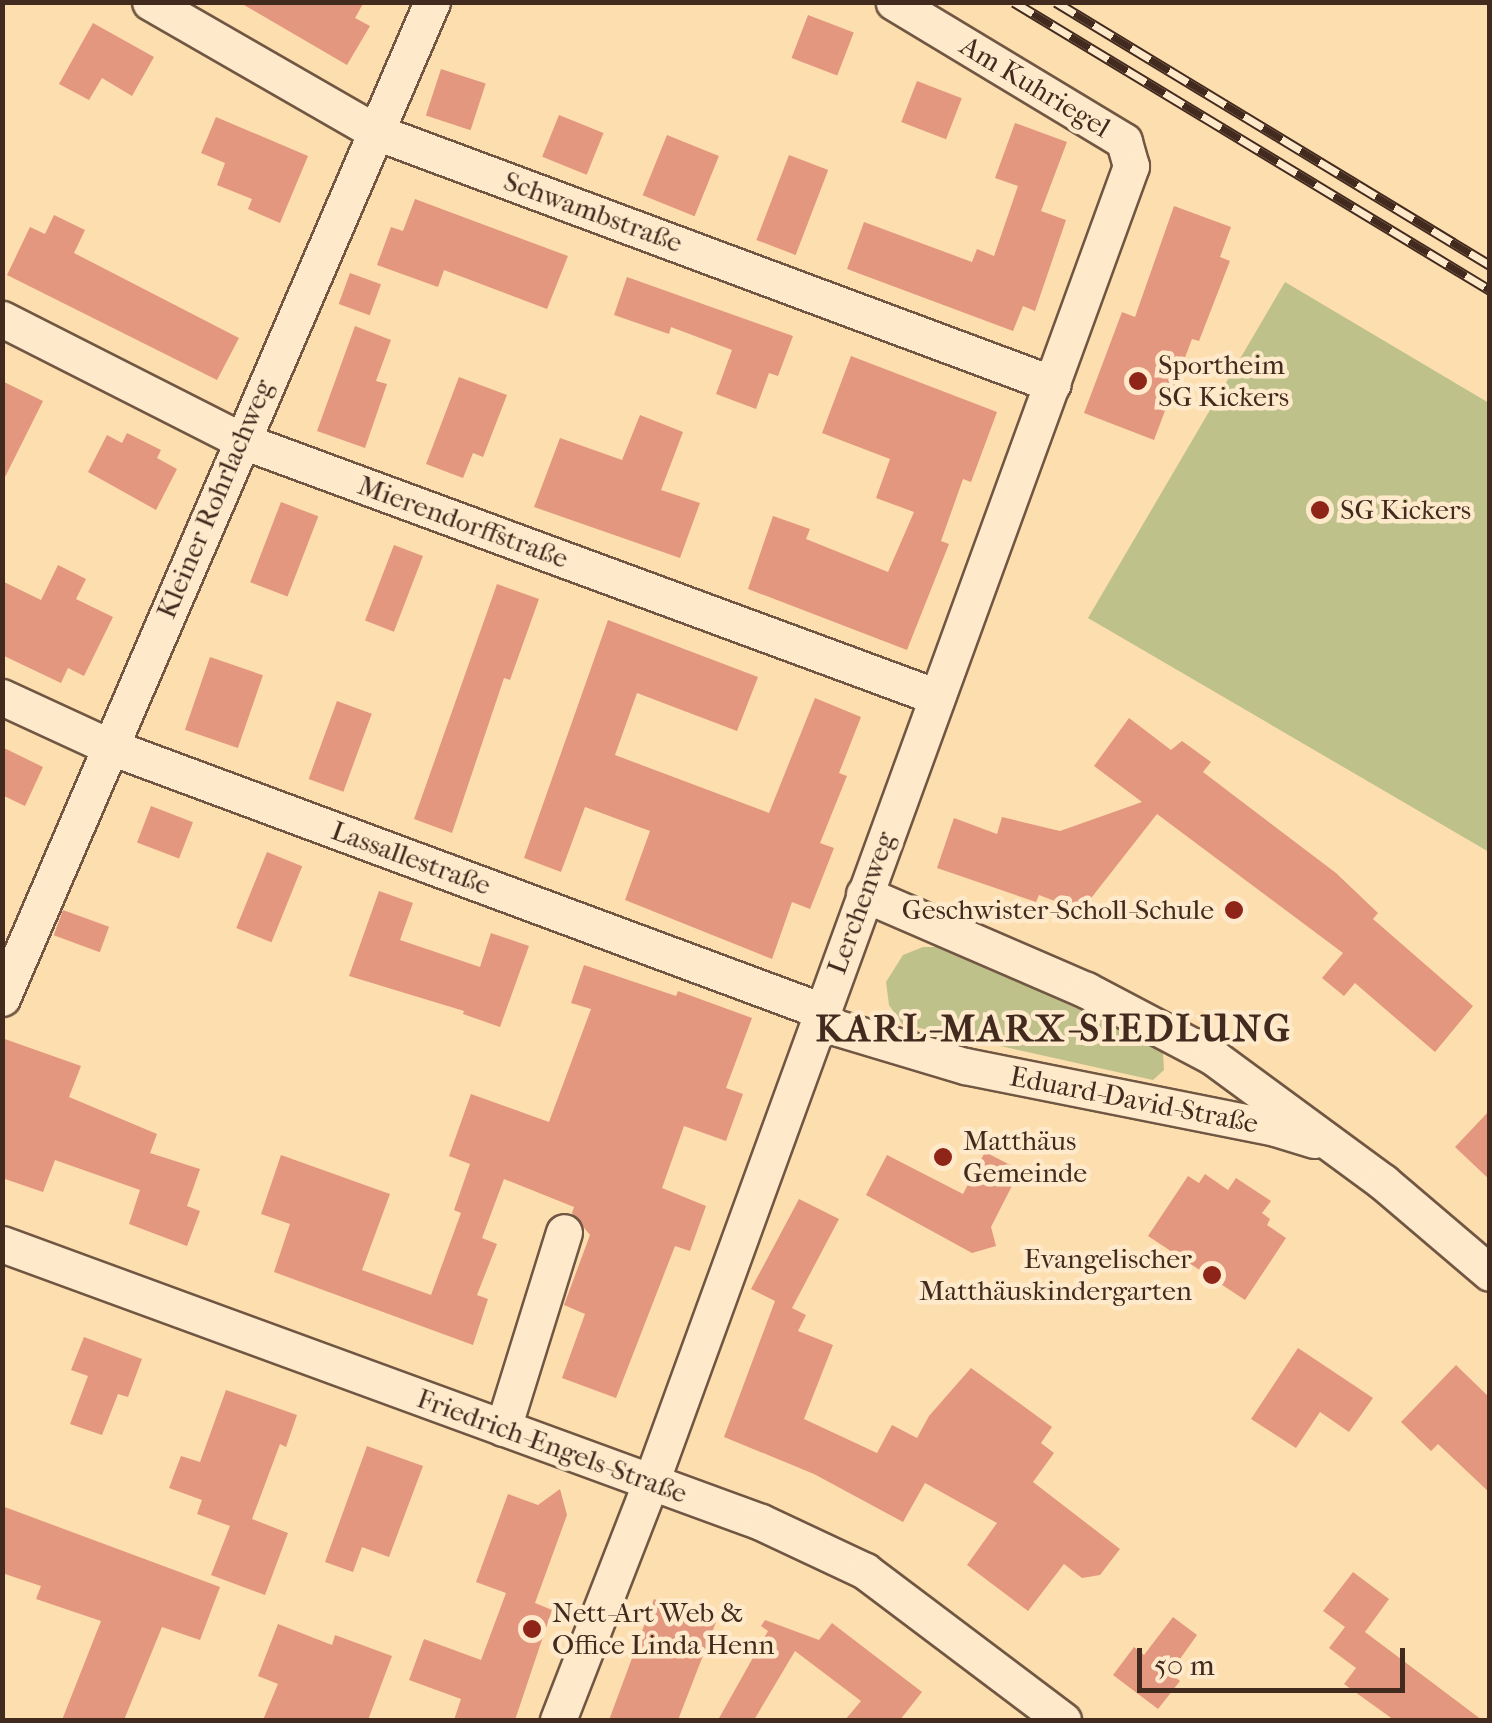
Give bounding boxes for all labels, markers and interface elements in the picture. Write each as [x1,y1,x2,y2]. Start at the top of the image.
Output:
street label: Am Kuhriegel [954,29,1116,145]
street label: Schwambstraße [499,164,687,260]
place label: Sportheim SG Kickers [1158,348,1289,414]
marker: Sportheim SG Kickers [1127,370,1149,392]
street label: Kleiner Rohrlachweg [149,374,281,624]
street label: Mierendorffstraße [353,468,573,576]
place label: SG Kickers [1340,493,1471,527]
marker: SG Kickers [1309,499,1331,521]
street label: Lassallestraße [327,814,495,902]
street label: Lerchenweg [820,827,902,979]
place label: Geschwister-Scholl-Schule [902,893,1214,927]
marker: Geschwister-Scholl-Schule [1223,899,1245,921]
district label: KARL-MARX-SIEDLUNG [815,1006,1293,1052]
street label: Eduard-David-Straße [1007,1059,1261,1141]
place label: Matthäus Gemeinde [963,1124,1087,1190]
marker: Matthäus Gemeinde [932,1146,954,1168]
place label: Evangelischer Matthäuskindergarten [919,1242,1192,1308]
marker: Evangelischer Matthäuskindergarten [1201,1264,1223,1286]
street label: Friedrich-Engels-Straße [412,1381,692,1511]
place label: Nett-Art Web & Office Linda Henn [552,1596,774,1662]
marker: Nett-Art Web & Office Linda Henn [521,1618,543,1640]
scale bar [1142,1628,1410,1690]
text: 50 m [1154,1648,1215,1683]

